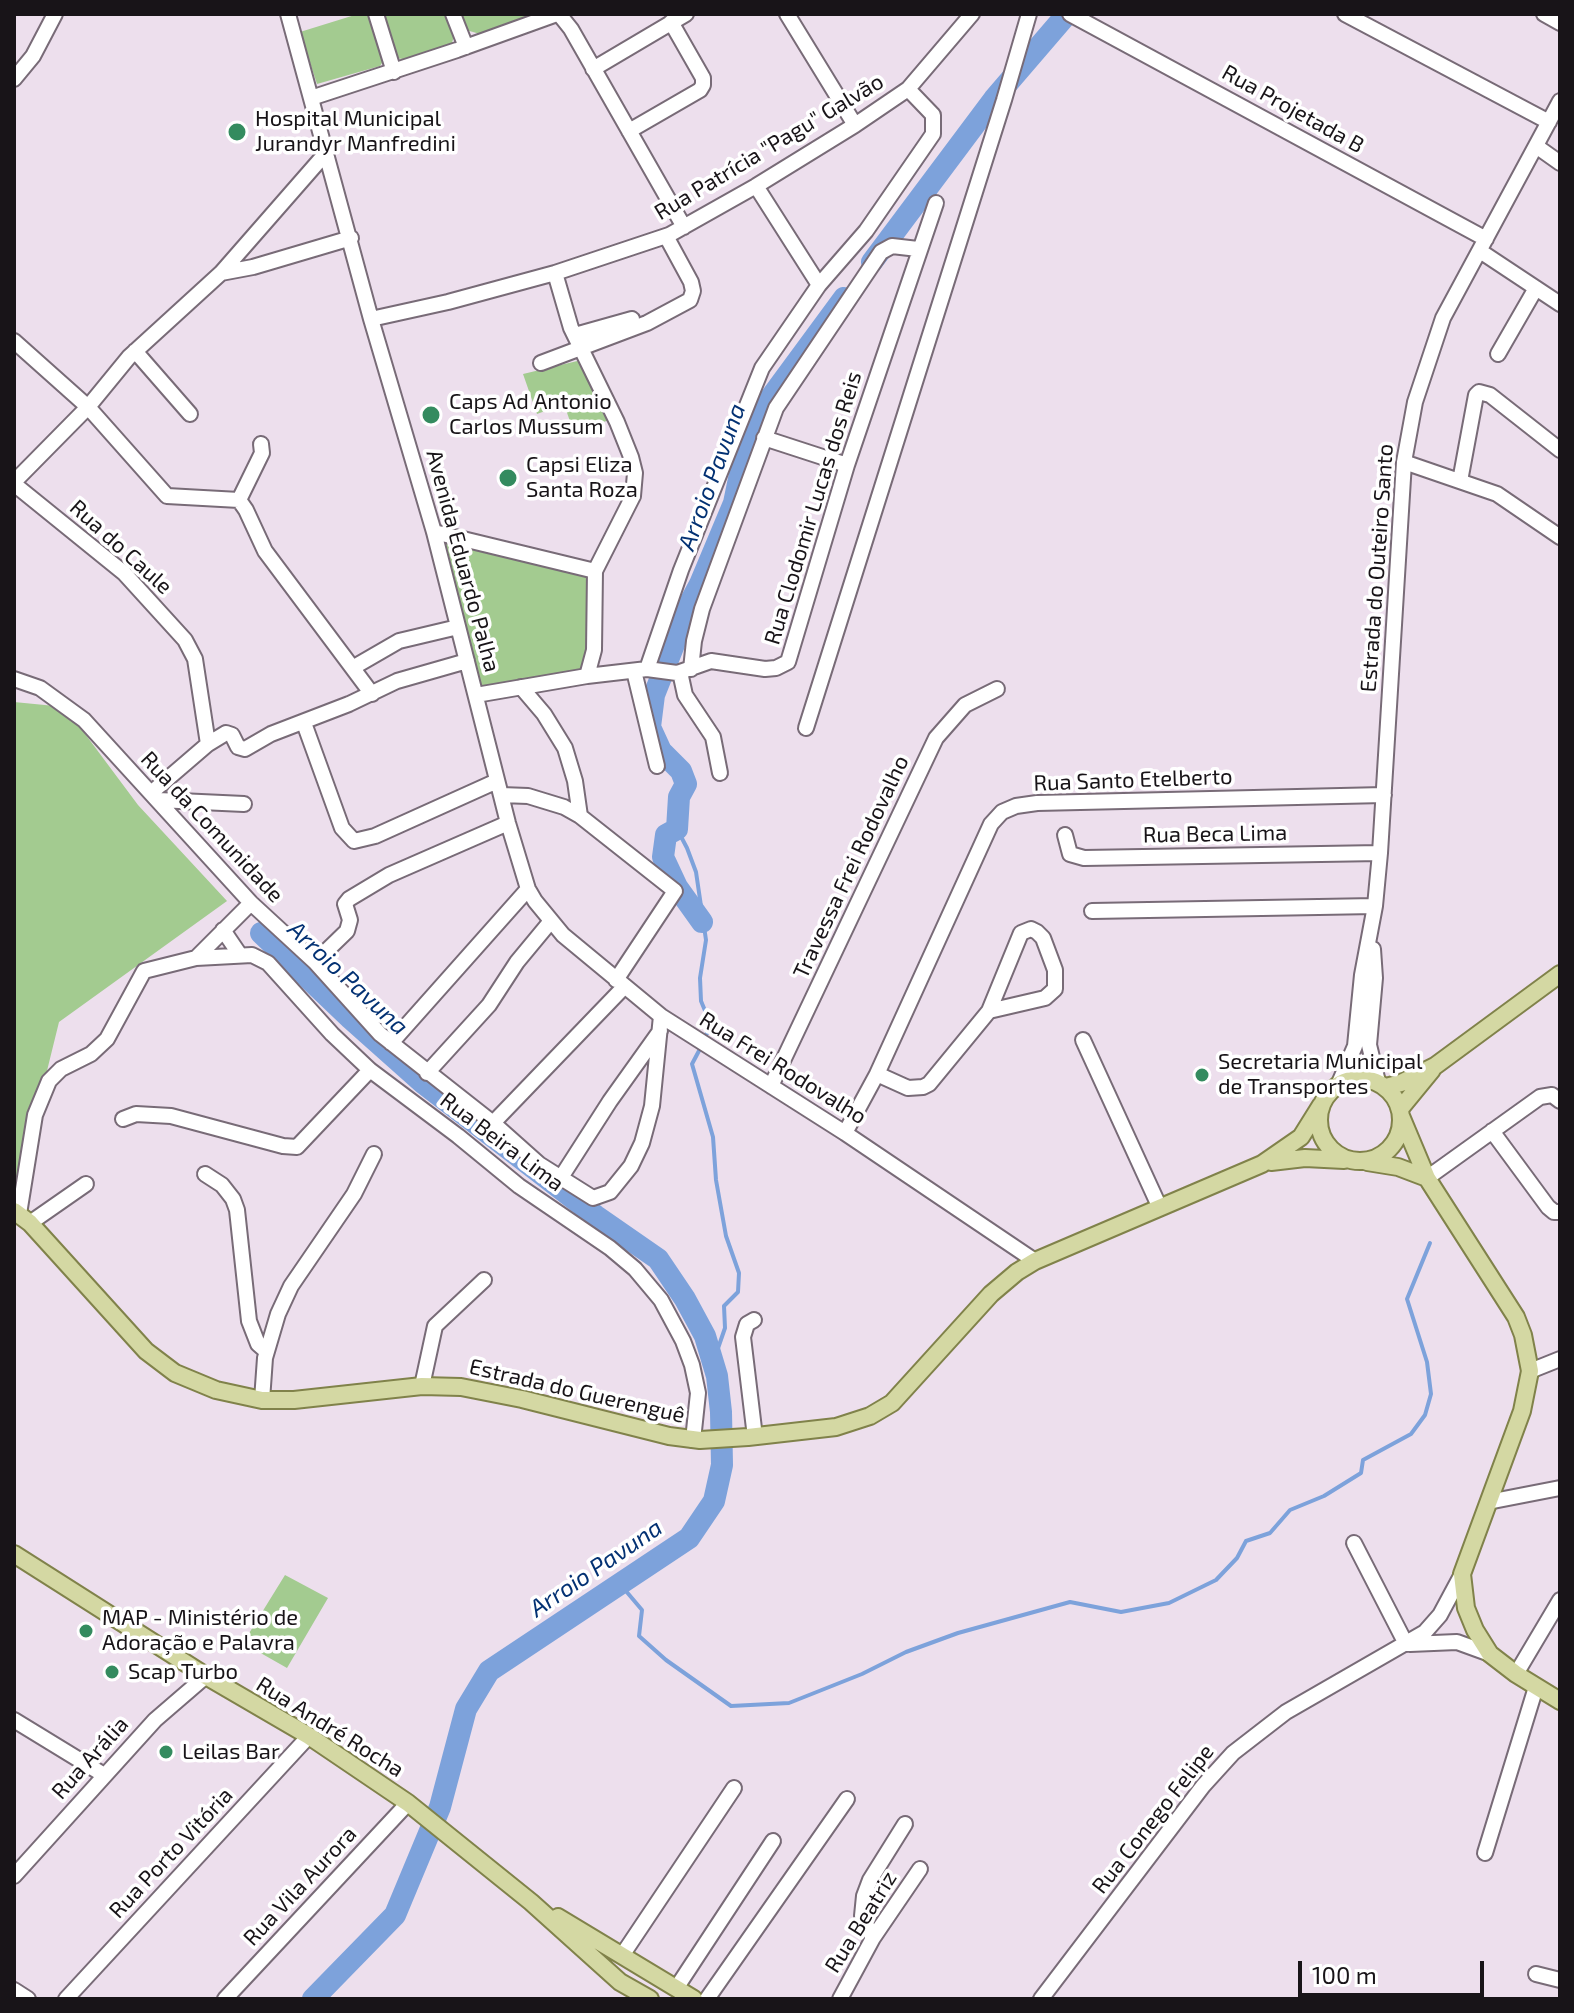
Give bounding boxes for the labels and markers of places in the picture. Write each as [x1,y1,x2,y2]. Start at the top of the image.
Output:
place label: Hospital Municipal Jurandyr Manfredini [255,106,456,158]
marker: Hospital Municipal Jurandyr Manfredini [226,121,248,143]
place label: Caps Ad Antonio Carlos Mussum [449,389,612,440]
marker: Caps Ad Antonio Carlos Mussum [420,404,442,426]
place label: Capsi Eliza Santa Roza [526,452,638,504]
marker: Capsi Eliza Santa Roza [497,467,519,489]
place label: Secretaria Municipal de Transportes [1218,1049,1423,1100]
marker: Secretaria Municipal de Transportes [1193,1066,1211,1084]
place label: MAP - Ministério de Adoração e Palavra [102,1605,298,1656]
marker: MAP - Ministério de Adoração e Palavra [77,1622,95,1640]
place label: Scap Turbo [128,1659,238,1685]
marker: Scap Turbo [103,1663,121,1681]
place label: Leilas Bar [182,1739,280,1765]
marker: Leilas Bar [157,1743,175,1761]

